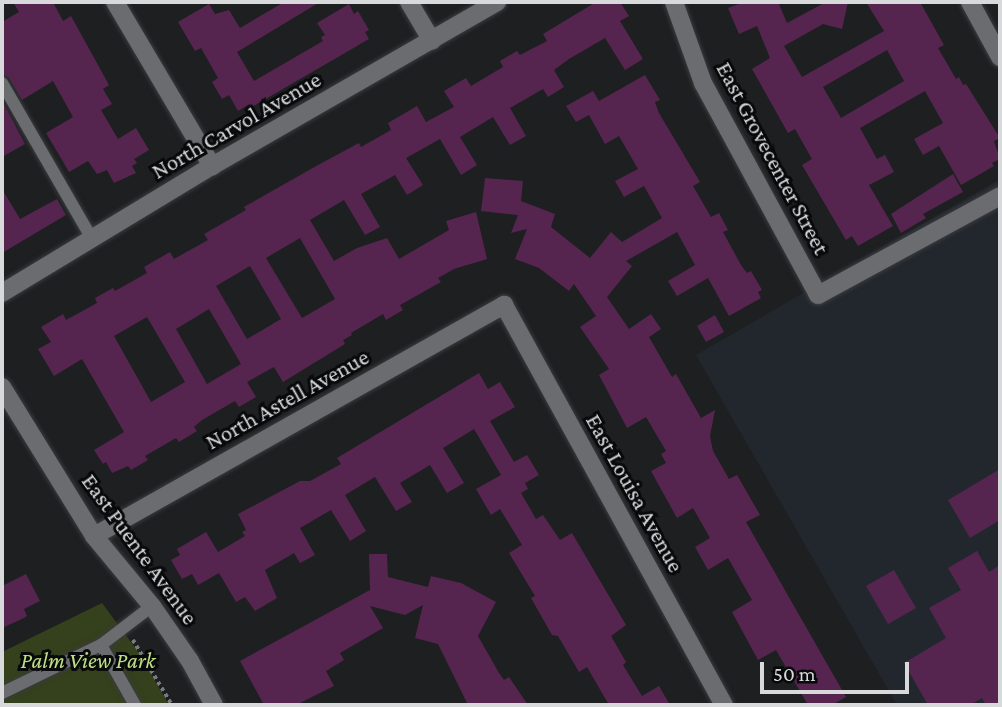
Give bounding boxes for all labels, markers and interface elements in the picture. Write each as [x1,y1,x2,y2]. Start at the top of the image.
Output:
street label: East Grovecenter Street [711,57,835,259]
street label: North Carvol Avenue [146,65,326,185]
street label: North Astell Avenue [200,343,374,455]
street label: East Louisa Avenue [580,409,690,577]
street label: East Puente Avenue [76,468,204,630]
park label: Palm View Park [20,646,156,674]
scale bar [764,648,913,692]
text: 50 m [773,662,816,686]

